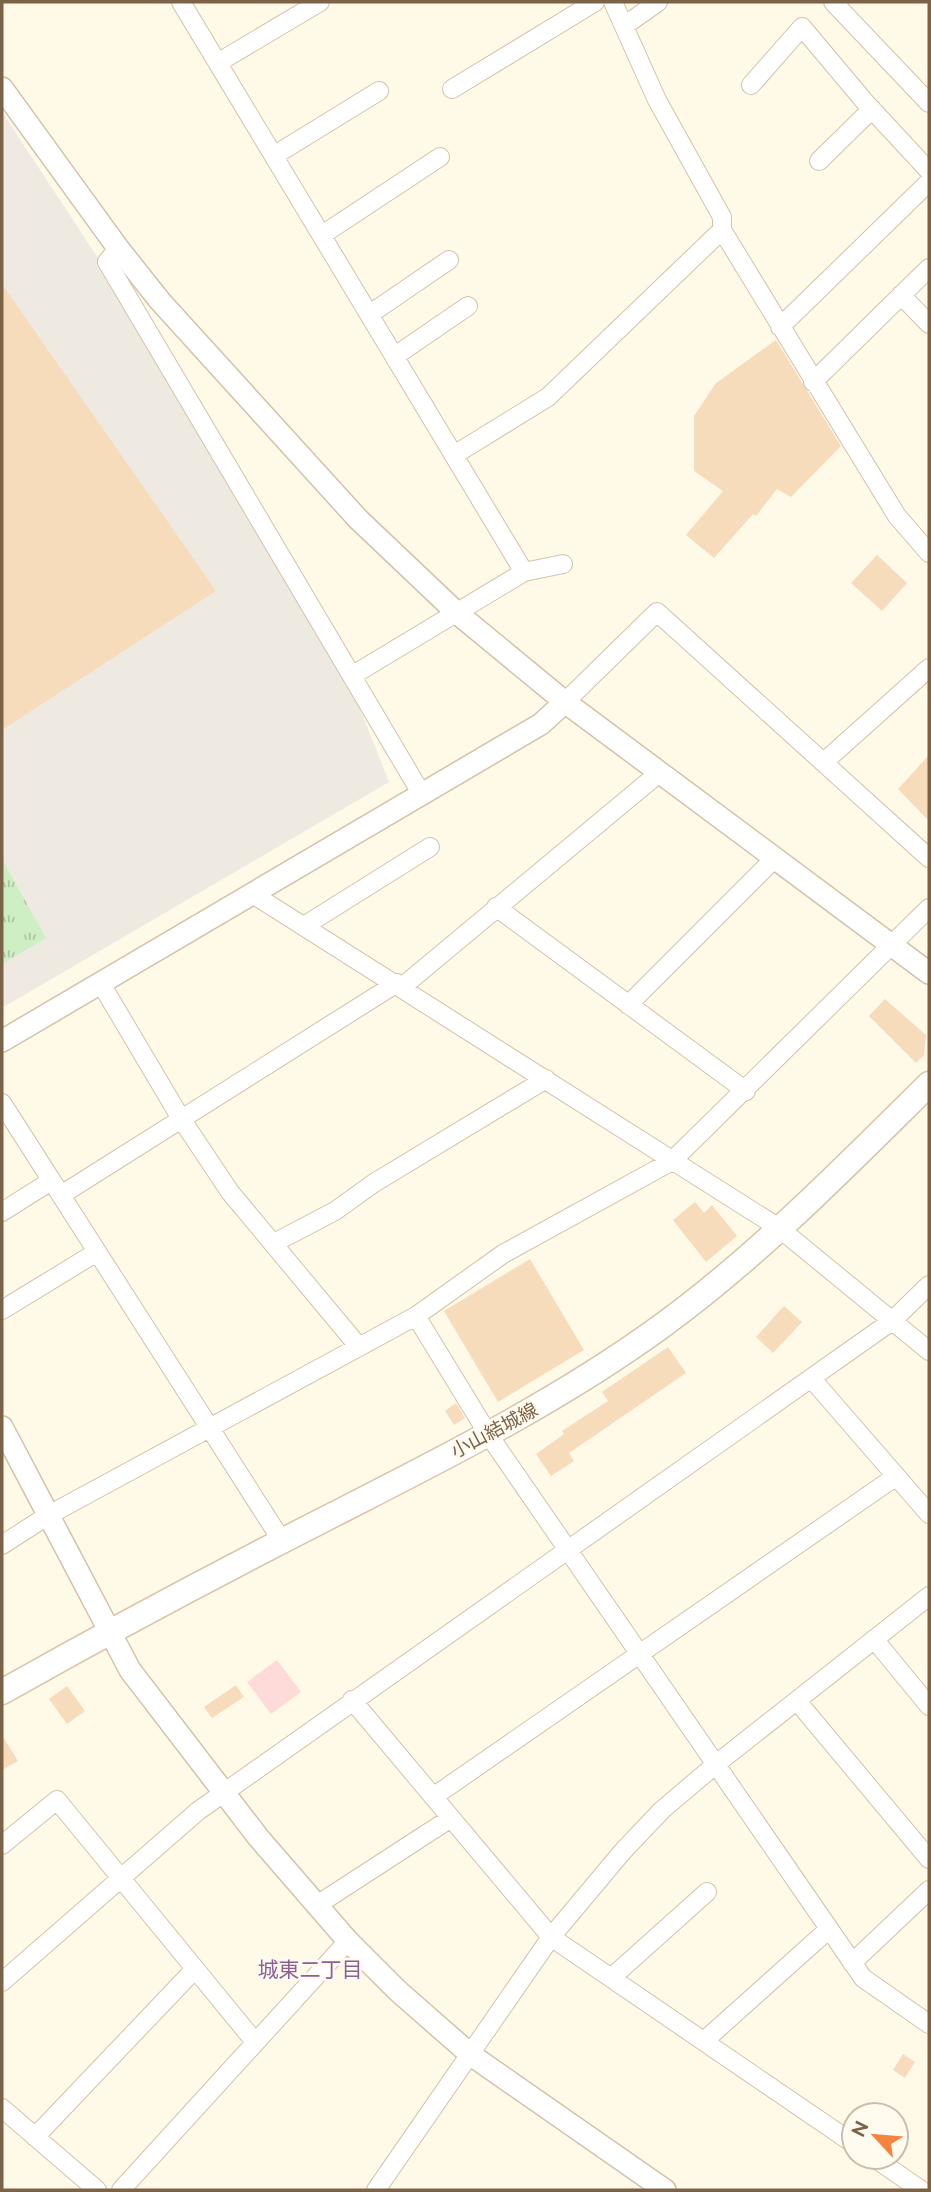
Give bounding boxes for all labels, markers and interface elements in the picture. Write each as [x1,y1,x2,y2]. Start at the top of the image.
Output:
street label: 小山結城線 [447,1398,541,1462]
district label: 城東二丁目 [258,1957,363,1982]
north arrow [840,2101,910,2171]
text: N [847,2117,873,2140]

